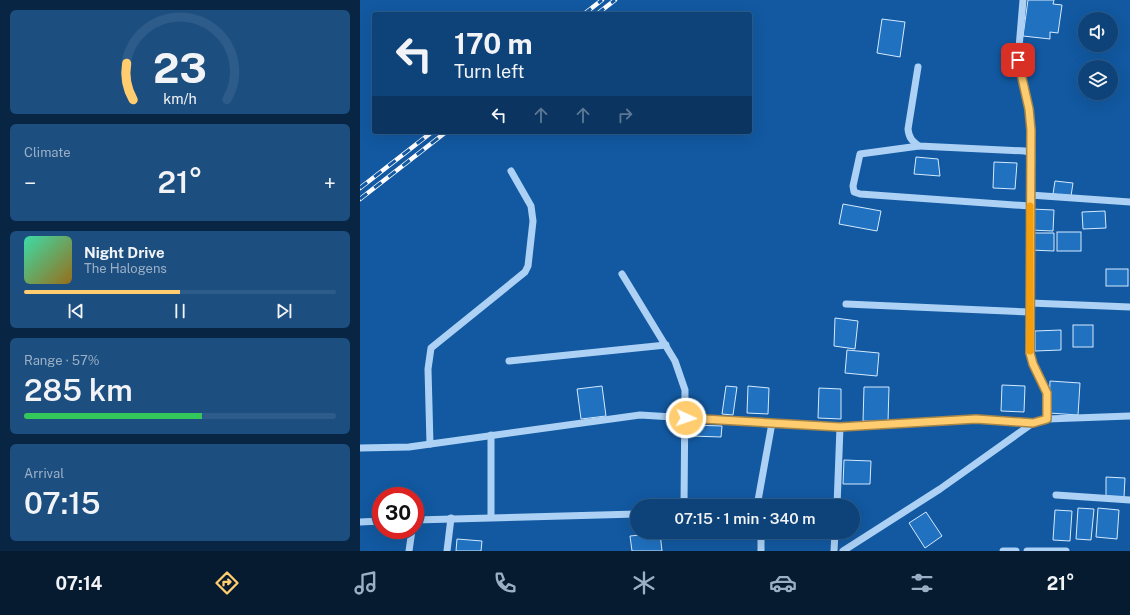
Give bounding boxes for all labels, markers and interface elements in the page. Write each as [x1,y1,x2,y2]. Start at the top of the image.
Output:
map controls [1078,12,1118,100]
button: sound [1078,12,1118,52]
text: 170 m [454,27,533,60]
icon: left [388,28,440,80]
text: 23 [153,43,207,92]
pin [1001,43,1035,77]
icon: arrive [1007,49,1029,71]
button: layers [1078,60,1118,100]
text: Turn left [454,61,524,82]
text: km/h [163,90,197,107]
icon: left [488,104,510,126]
icon: ahead [530,104,552,126]
icon: ahead [572,104,594,126]
icon: right [614,104,636,126]
text: Climate [24,145,71,160]
text: 21° [157,164,203,200]
text: − [24,170,36,196]
text: + [324,170,336,196]
text: Night Drive [84,244,165,261]
text: The Halogens [84,261,167,276]
icon: previous [65,300,87,322]
icon: pause [169,300,191,322]
icon: next [273,300,295,322]
text: Range · 57% [24,353,100,368]
text: 285 km [24,372,133,408]
position arrow [665,397,707,439]
text: Arrival [24,466,64,481]
text: 07:15 [24,485,101,521]
speed limit sign: 30 [372,487,424,539]
text: 07:15 · 1 min · 340 m [675,510,815,527]
icon: directions [213,569,241,597]
icon: music [352,569,380,597]
icon: phone [491,569,519,597]
icon: climate [630,569,658,597]
icon: car [769,569,797,597]
icon: filters [908,569,936,597]
text: 07:14 [55,573,102,594]
text: 21° [1047,573,1075,594]

